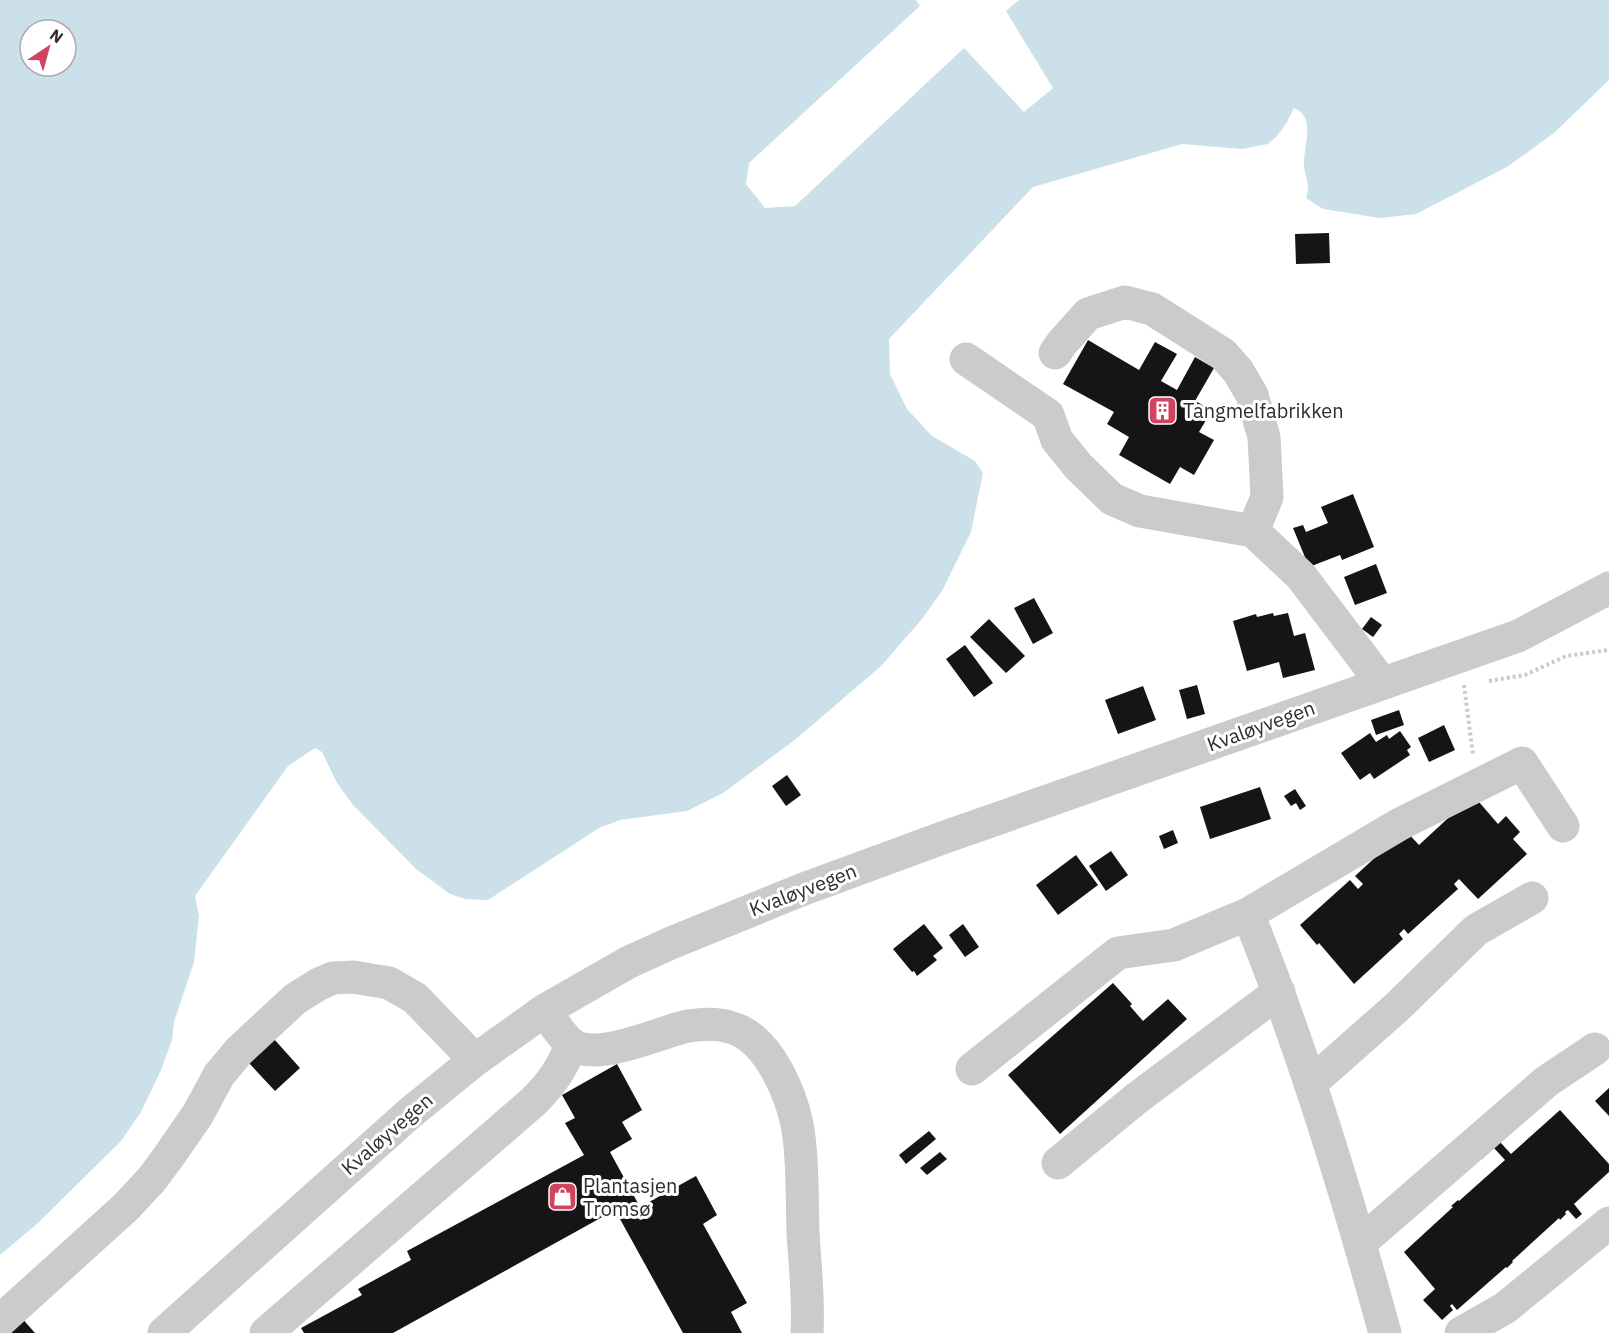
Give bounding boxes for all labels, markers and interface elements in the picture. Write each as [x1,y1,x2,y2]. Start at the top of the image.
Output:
north arrow [18,18,78,78]
text: N [46,24,67,47]
building icon: Tangmelfabrikken [1146,395,1178,427]
place label: Tangmelfabrikken [1183,397,1344,424]
street label: Kvaløyvegen [1203,694,1319,758]
street label: Kvaløyvegen [745,857,860,922]
street label: Kvaløyvegen [335,1086,438,1181]
place label: Plantasjen Tromsø [583,1172,677,1222]
shop icon: Plantasjen Tromsø [546,1181,578,1213]

